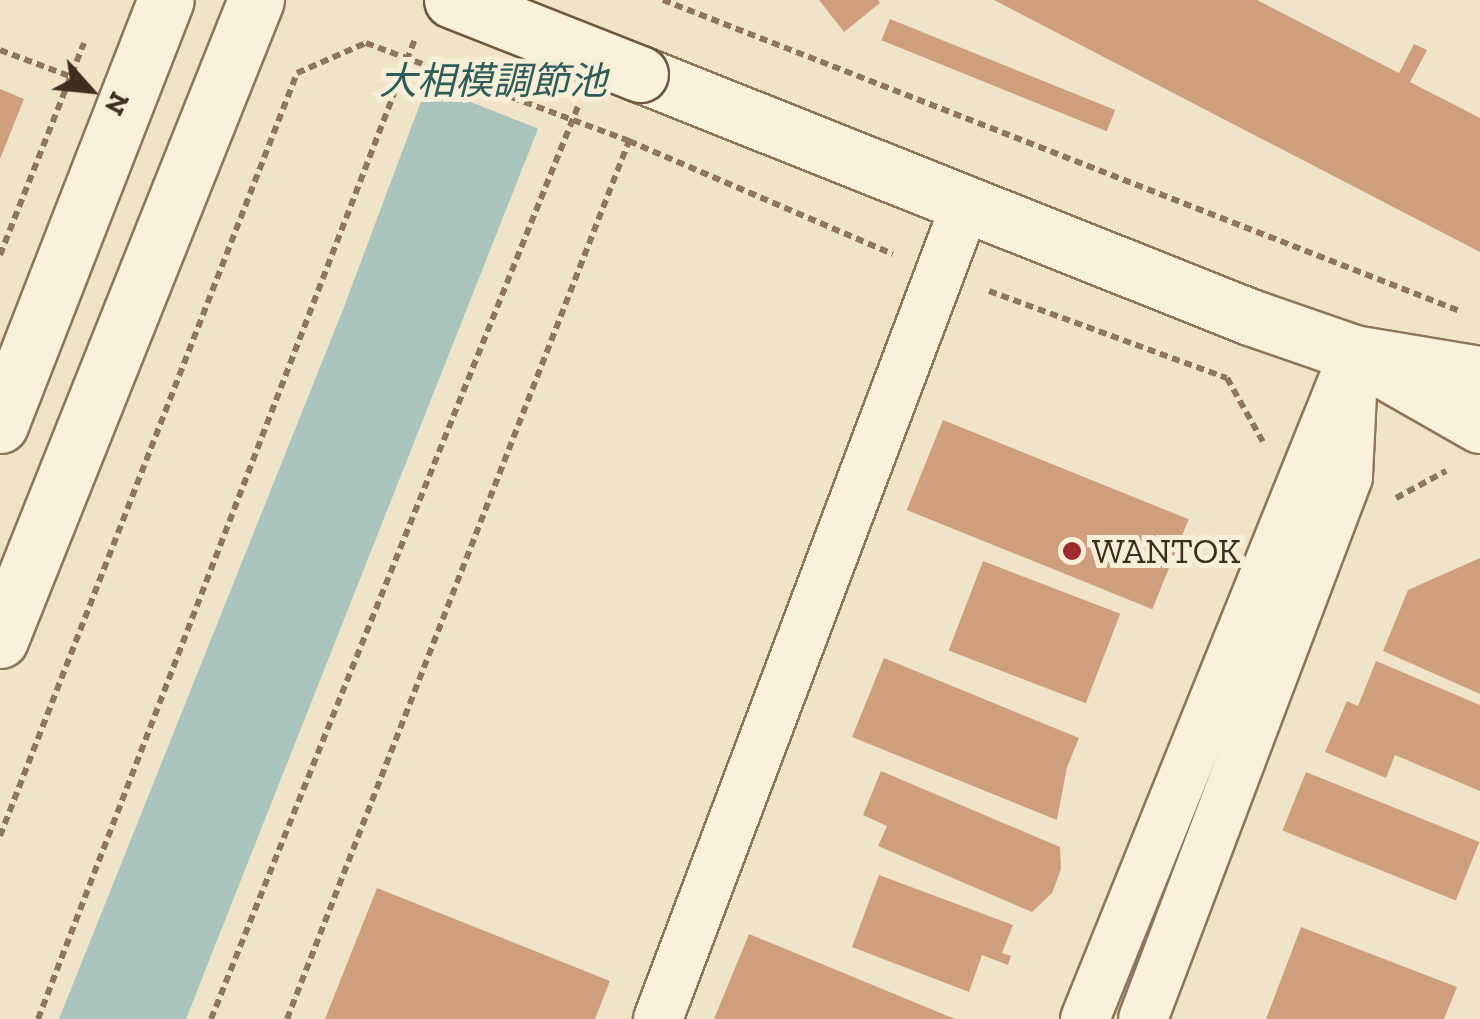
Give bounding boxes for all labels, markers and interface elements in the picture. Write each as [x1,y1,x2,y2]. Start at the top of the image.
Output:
north arrow [40,40,140,140]
water label: 大相模調節池 [379,59,607,105]
text: N [98,87,137,121]
place label: WANTOK [1092,530,1240,572]
marker: WANTOK [1061,540,1083,562]

